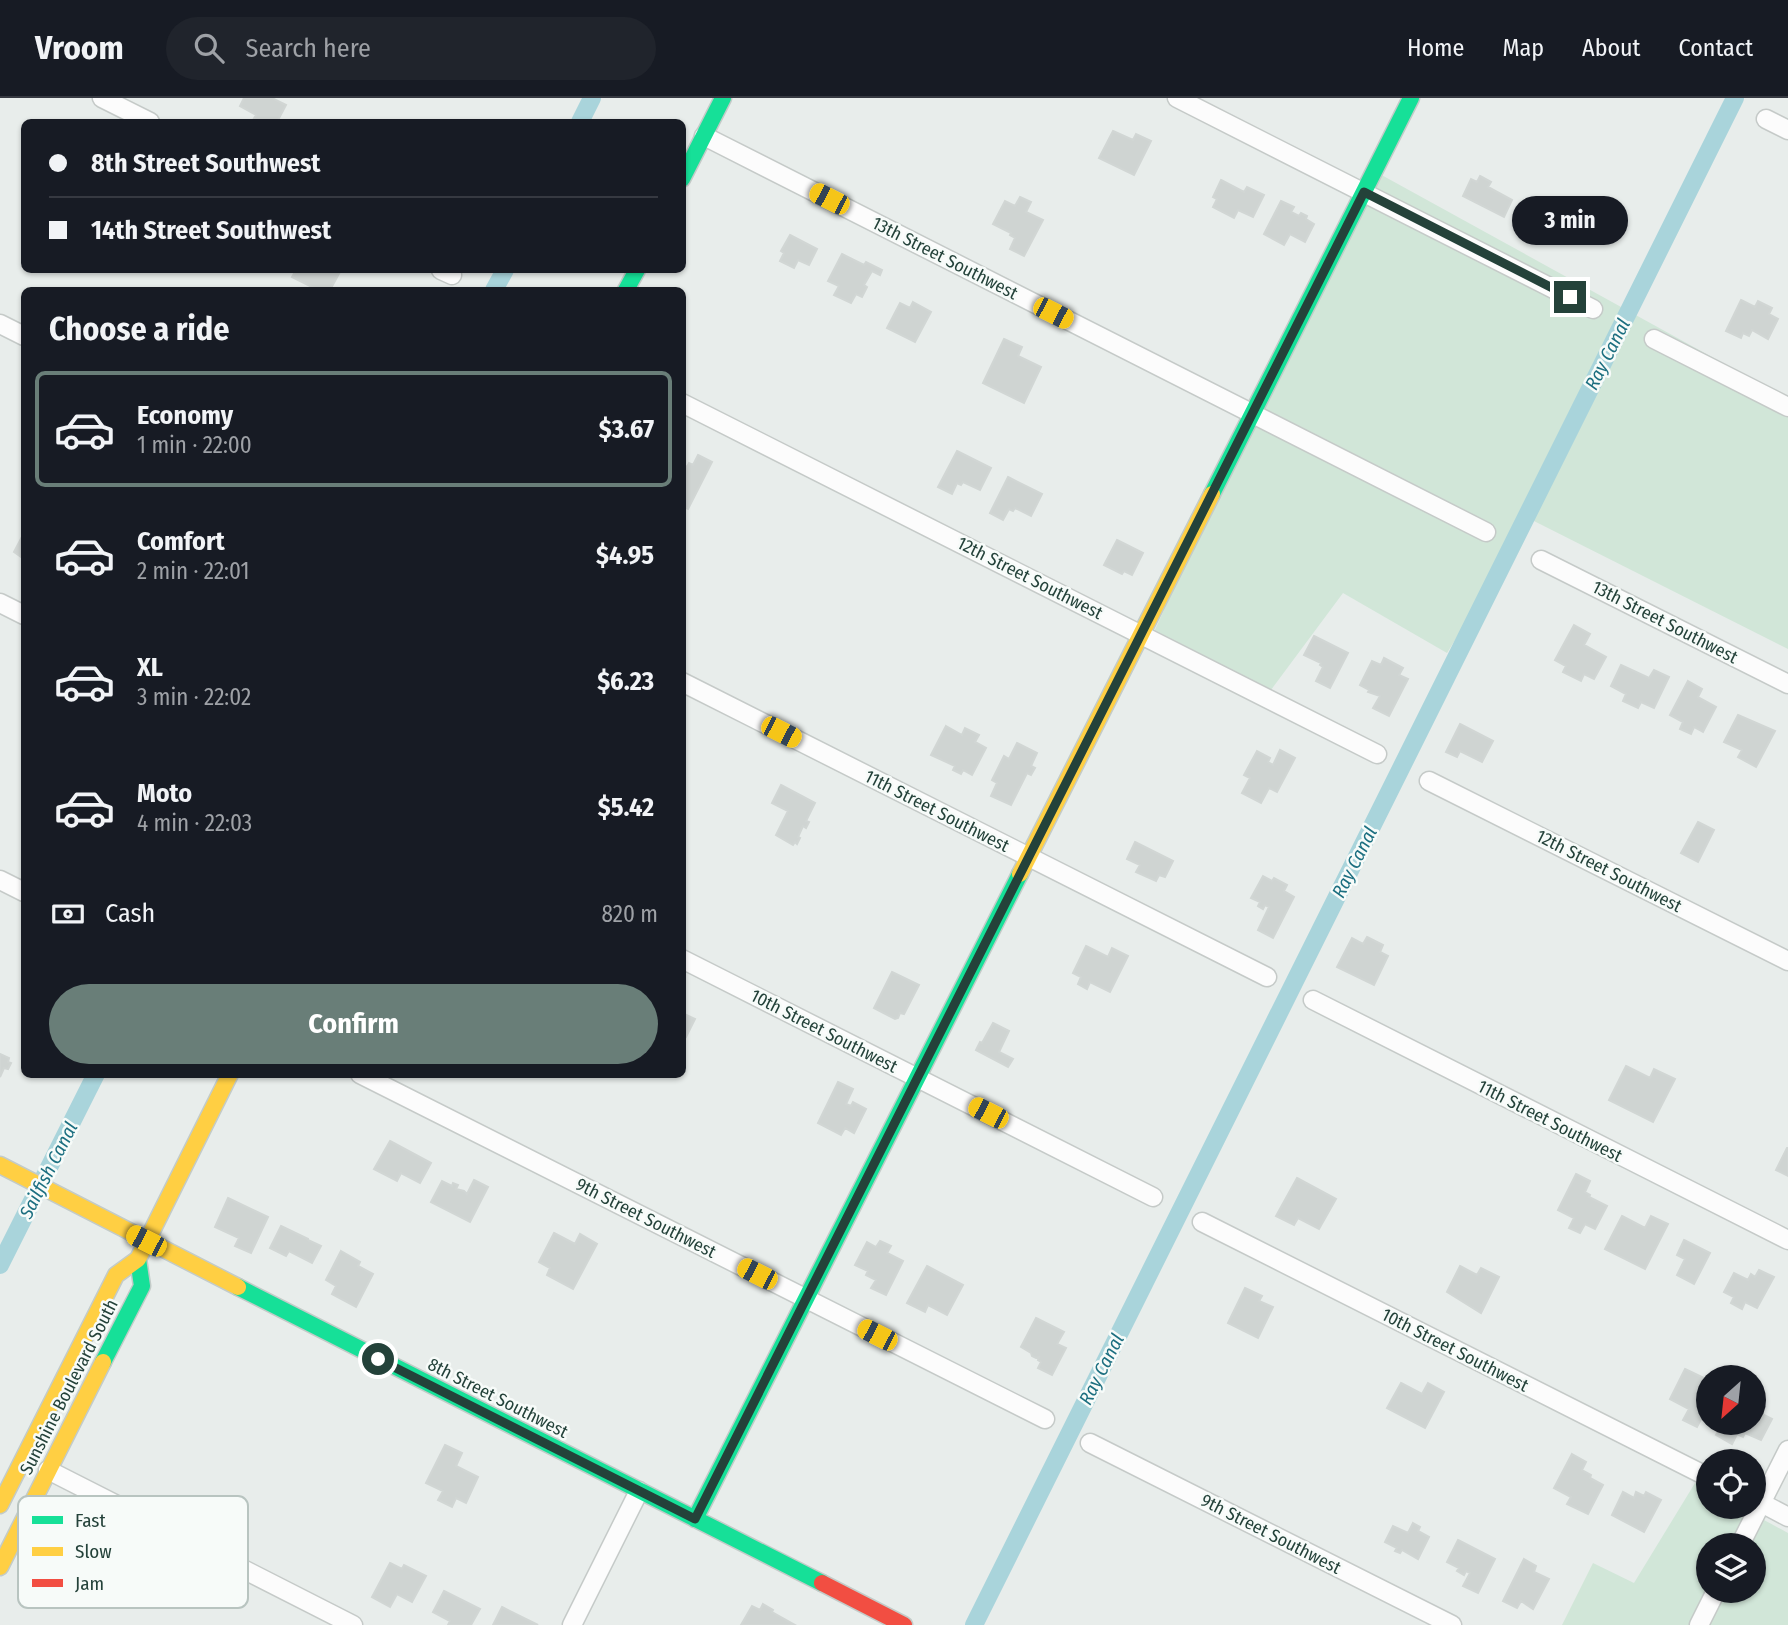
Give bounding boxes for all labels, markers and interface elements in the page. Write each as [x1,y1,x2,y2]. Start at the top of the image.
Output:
search box [166,17,656,80]
text: Vroom [35,28,124,68]
icon: search [190,29,228,67]
text: Search here [246,33,371,64]
text: Home [1407,34,1464,62]
text: Map [1502,34,1544,62]
text: About [1582,34,1640,62]
text: Contact [1678,34,1753,62]
text: 8th Street Southwest [91,148,321,179]
car [806,180,853,218]
callout: 3 min [1512,195,1628,244]
text: 3 min [1544,206,1596,234]
street label: 13th Street Southwest [868,212,1022,304]
text: 14th Street Southwest [91,215,331,246]
route end [1554,281,1586,313]
car [1030,294,1077,332]
text: Choose a ride [49,310,230,348]
water label: Ray Canal [1580,315,1635,394]
icon: car [53,398,116,461]
text: Economy [137,400,233,431]
text: $3.67 [599,414,654,445]
text: 1 min · 22:00 [137,431,252,459]
icon: car [53,524,116,587]
text: Comfort [137,526,225,557]
street label: 12th Street Southwest [954,532,1107,624]
text: $4.95 [596,540,654,571]
text: 2 min · 22:01 [137,557,249,585]
street label: 13th Street Southwest [1588,576,1742,668]
icon: car [53,650,116,713]
text: XL [137,652,163,683]
text: $6.23 [597,666,654,697]
text: 3 min · 22:02 [137,683,251,711]
car [758,713,805,751]
street label: 11th Street Southwest [861,765,1013,857]
icon: car [53,776,116,839]
text: Moto [137,778,192,809]
text: $5.42 [598,792,654,823]
text: 4 min · 22:03 [137,809,252,837]
water label: Ray Canal [1327,823,1382,902]
street label: 12th Street Southwest [1533,825,1686,917]
icon: cash [49,895,87,933]
text: Cash [105,898,155,929]
text: 820 m [601,900,658,928]
button: Confirm [49,984,658,1064]
street label: 10th Street Southwest [747,984,901,1078]
street label: 11th Street Southwest [1474,1075,1626,1167]
car [965,1094,1012,1132]
water label: Sailfish Canal [14,1118,83,1223]
street label: 9th Street Southwest [572,1173,720,1263]
car [123,1222,170,1260]
car [734,1255,781,1293]
street label: Sunshine Boulevard South [15,1296,123,1478]
street label: 10th Street Southwest [1378,1303,1532,1397]
car [854,1316,901,1354]
water label: Ray Canal [1074,1330,1129,1409]
route start [362,1343,394,1375]
street label: 8th Street Southwest [424,1353,572,1443]
north arrow [1696,1365,1766,1435]
map controls [1696,1365,1766,1603]
button: locate [1696,1449,1766,1519]
street label: 9th Street Southwest [1197,1489,1345,1579]
legend [18,1496,248,1608]
text: Fast [75,1509,106,1532]
button: layers [1696,1533,1766,1603]
text: Slow [75,1540,112,1563]
text: Jam [75,1572,104,1595]

